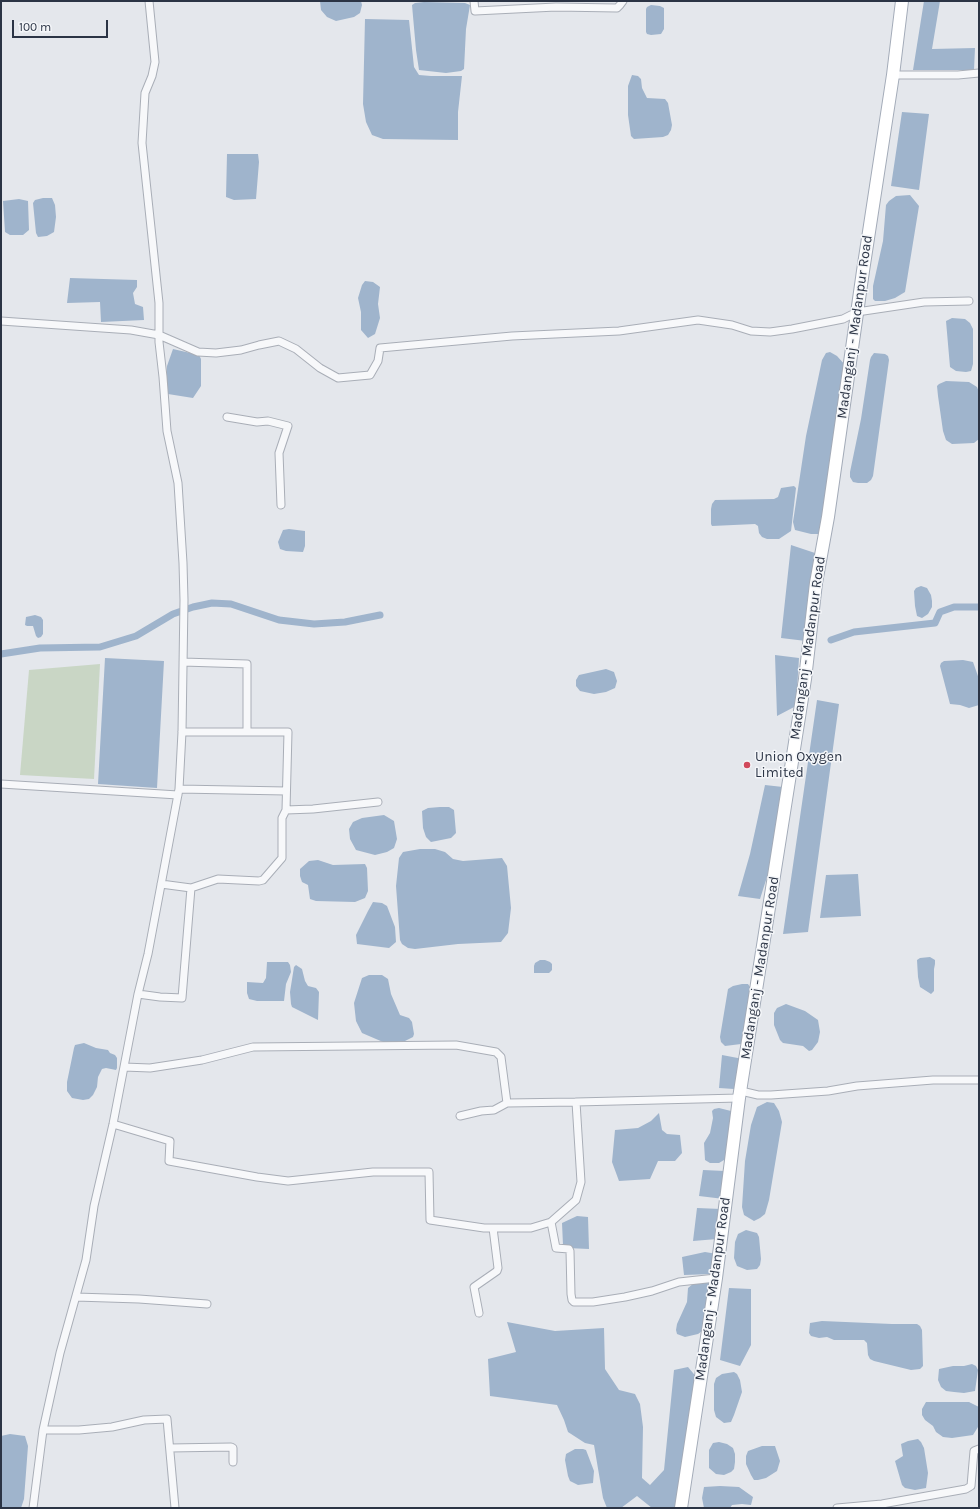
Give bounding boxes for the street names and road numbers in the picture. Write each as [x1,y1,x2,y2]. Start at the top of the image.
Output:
street label: Madanganj - Madanpur Road [834,234,876,420]
street label: Madanganj - Madanpur Road [787,555,829,741]
street label: Madanganj - Madanpur Road [737,875,783,1061]
street label: Madanganj - Madanpur Road [692,1196,734,1382]

